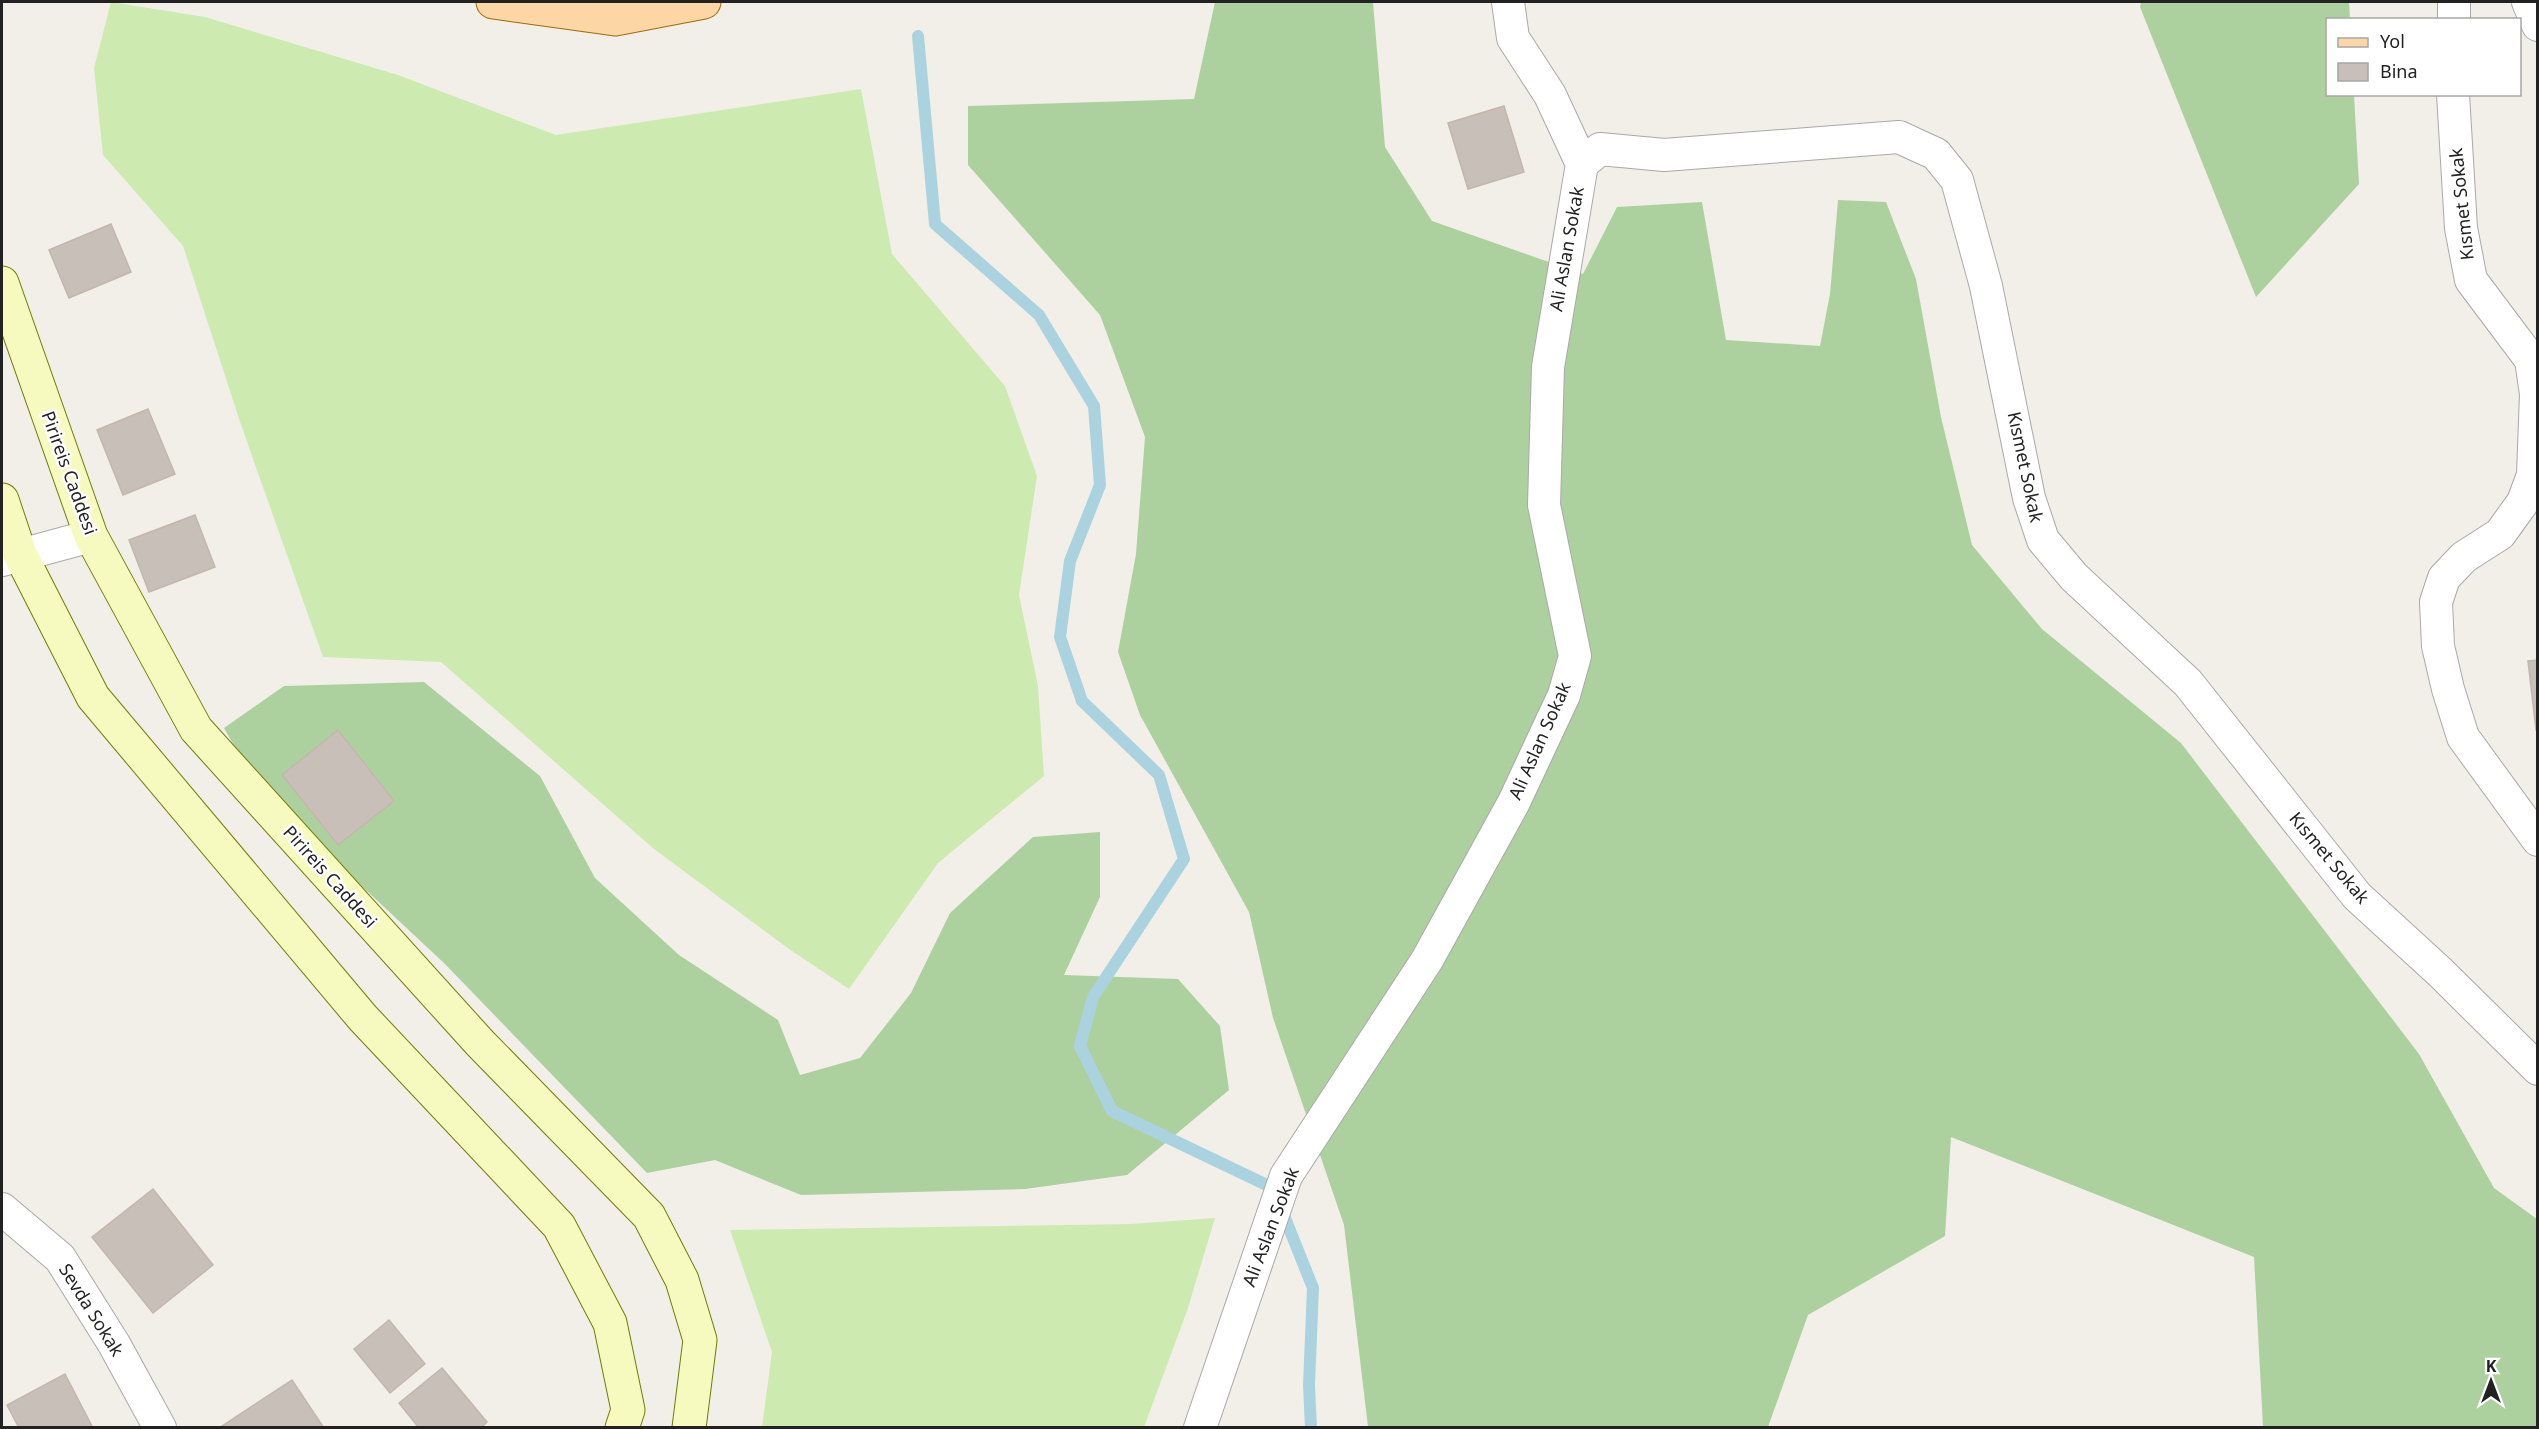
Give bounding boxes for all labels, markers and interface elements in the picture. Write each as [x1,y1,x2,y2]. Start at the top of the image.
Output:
legend [2326,18,2521,96]
text: Yol [2380,29,2405,53]
text: Bina [2380,59,2418,83]
street label: Kısmet Sokak [2443,146,2479,261]
street label: Ali Aslan Sokak [1543,184,1589,313]
street label: Pirireis Caddesi [36,408,103,538]
street label: Kısmet Sokak [2003,409,2050,525]
street label: Ali Aslan Sokak [1502,678,1576,803]
street label: Kısmet Sokak [2284,806,2375,909]
street label: Pirireis Caddesi [278,820,383,933]
street label: Ali Aslan Sokak [1236,1163,1304,1290]
street label: Sevda Sokak [54,1259,130,1361]
north arrow [2461,1351,2521,1411]
text: K [2486,1355,2497,1377]

